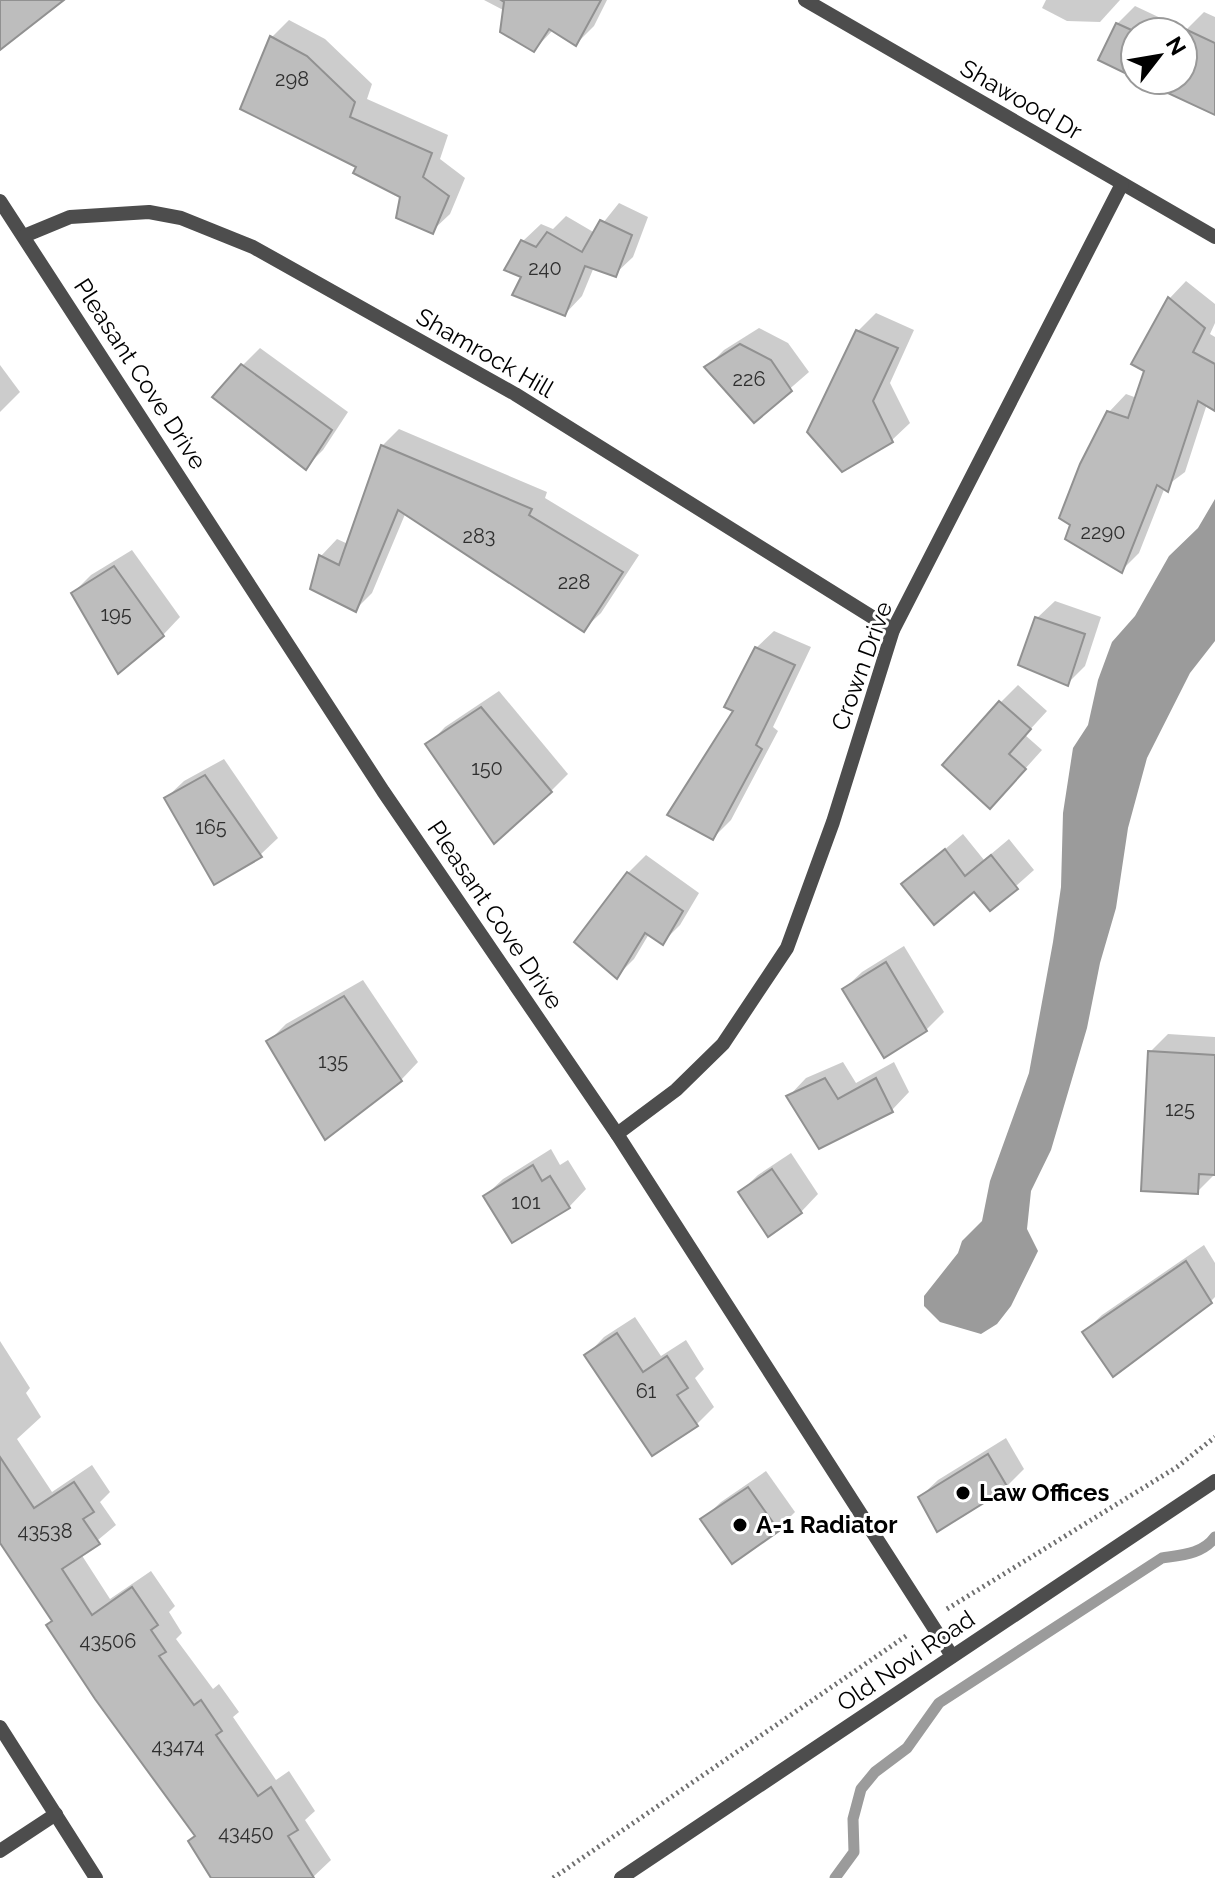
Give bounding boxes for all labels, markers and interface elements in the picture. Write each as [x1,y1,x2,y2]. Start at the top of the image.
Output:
north arrow [1119,16,1199,96]
text: N [1161,32,1192,60]
street label: Shawood Dr [955,53,1088,146]
house number: 298 [275,67,309,91]
house number: 240 [528,256,562,280]
street label: Pleasant Cove Drive [68,273,213,474]
street label: Shamrock Hill [411,302,560,404]
house number: 226 [733,367,765,391]
house number: 2290 [1081,520,1125,544]
house number: 283 [463,524,495,548]
house number: 228 [558,570,590,594]
street label: Crown Drive [825,597,898,734]
house number: 195 [100,602,132,626]
house number: 150 [471,756,503,780]
house number: 165 [195,815,227,839]
street label: Pleasant Cove Drive [421,815,569,1015]
house number: 135 [318,1049,348,1073]
house number: 125 [1165,1097,1195,1121]
house number: 101 [511,1190,541,1214]
house number: 61 [636,1379,657,1403]
place label: Law Offices [979,1478,1109,1507]
marker: Law Offices [954,1484,972,1502]
place label: A-1 Radiator [756,1510,897,1539]
marker: A-1 Radiator [731,1516,749,1534]
house number: 43538 [17,1519,73,1543]
street label: Old Novi Road [832,1604,980,1717]
house number: 43506 [80,1629,136,1653]
house number: 43474 [151,1734,205,1758]
house number: 43450 [218,1821,274,1845]

